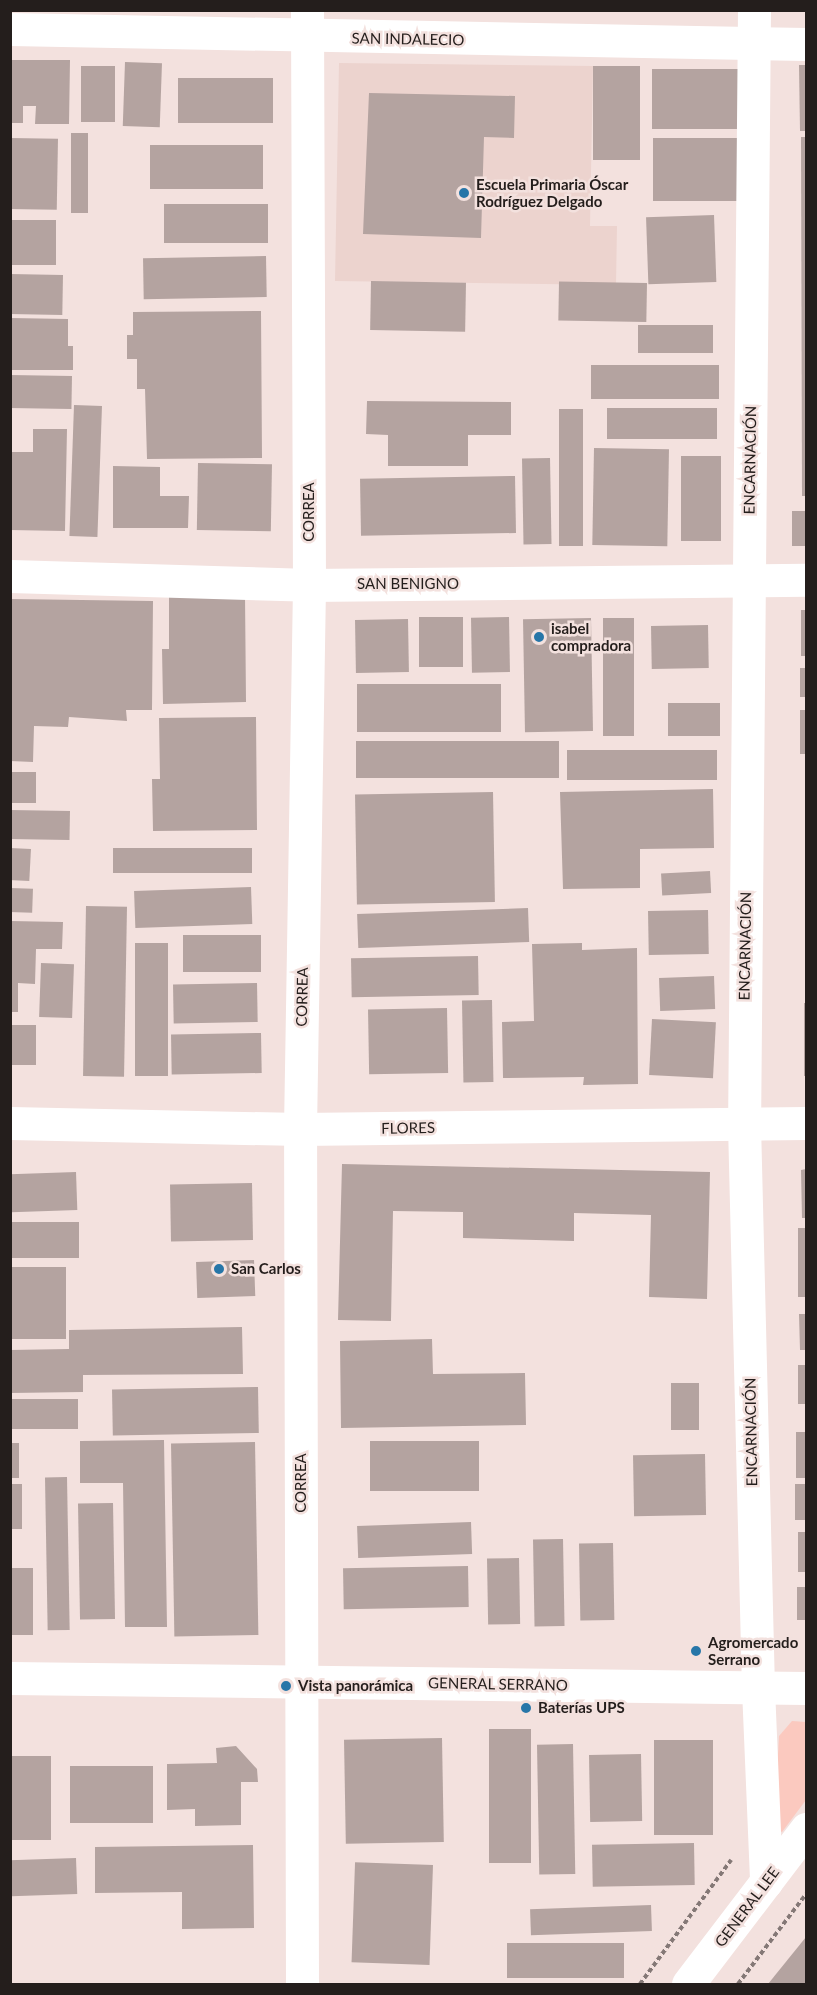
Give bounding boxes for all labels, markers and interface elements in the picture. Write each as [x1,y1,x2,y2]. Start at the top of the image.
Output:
street label: SAN INDALECIO [352,29,464,49]
place label: Escuela Primaria Óscar Rodríguez Delgado [476,175,628,210]
marker: Escuela Primaria Óscar Rodríguez Delgado [457,186,471,200]
street label: ENCARNACIÓN [740,406,760,514]
street label: CORREA [300,482,318,542]
street label: SAN BENIGNO [357,575,459,593]
place label: isabel compradora [551,619,631,654]
marker: isabel compradora [532,630,546,644]
street label: ENCARNACIÓN [735,892,755,1000]
street label: CORREA [292,967,312,1027]
street label: FLORES [381,1119,435,1137]
place label: San Carlos [231,1260,301,1278]
marker: San Carlos [212,1262,226,1276]
street label: ENCARNACIÓN [741,1378,761,1486]
street label: CORREA [292,1453,310,1513]
place label: Agromercado Serrano [708,1633,798,1668]
marker: Agromercado Serrano [689,1644,703,1658]
street label: GENERAL SERRANO [428,1674,568,1694]
place label: Vista panorámica [298,1677,413,1695]
marker: Vista panorámica [279,1679,293,1693]
place label: Baterías UPS [538,1699,625,1717]
marker: Baterías UPS [519,1701,533,1715]
street label: GENERAL LEE [711,1863,783,1951]

